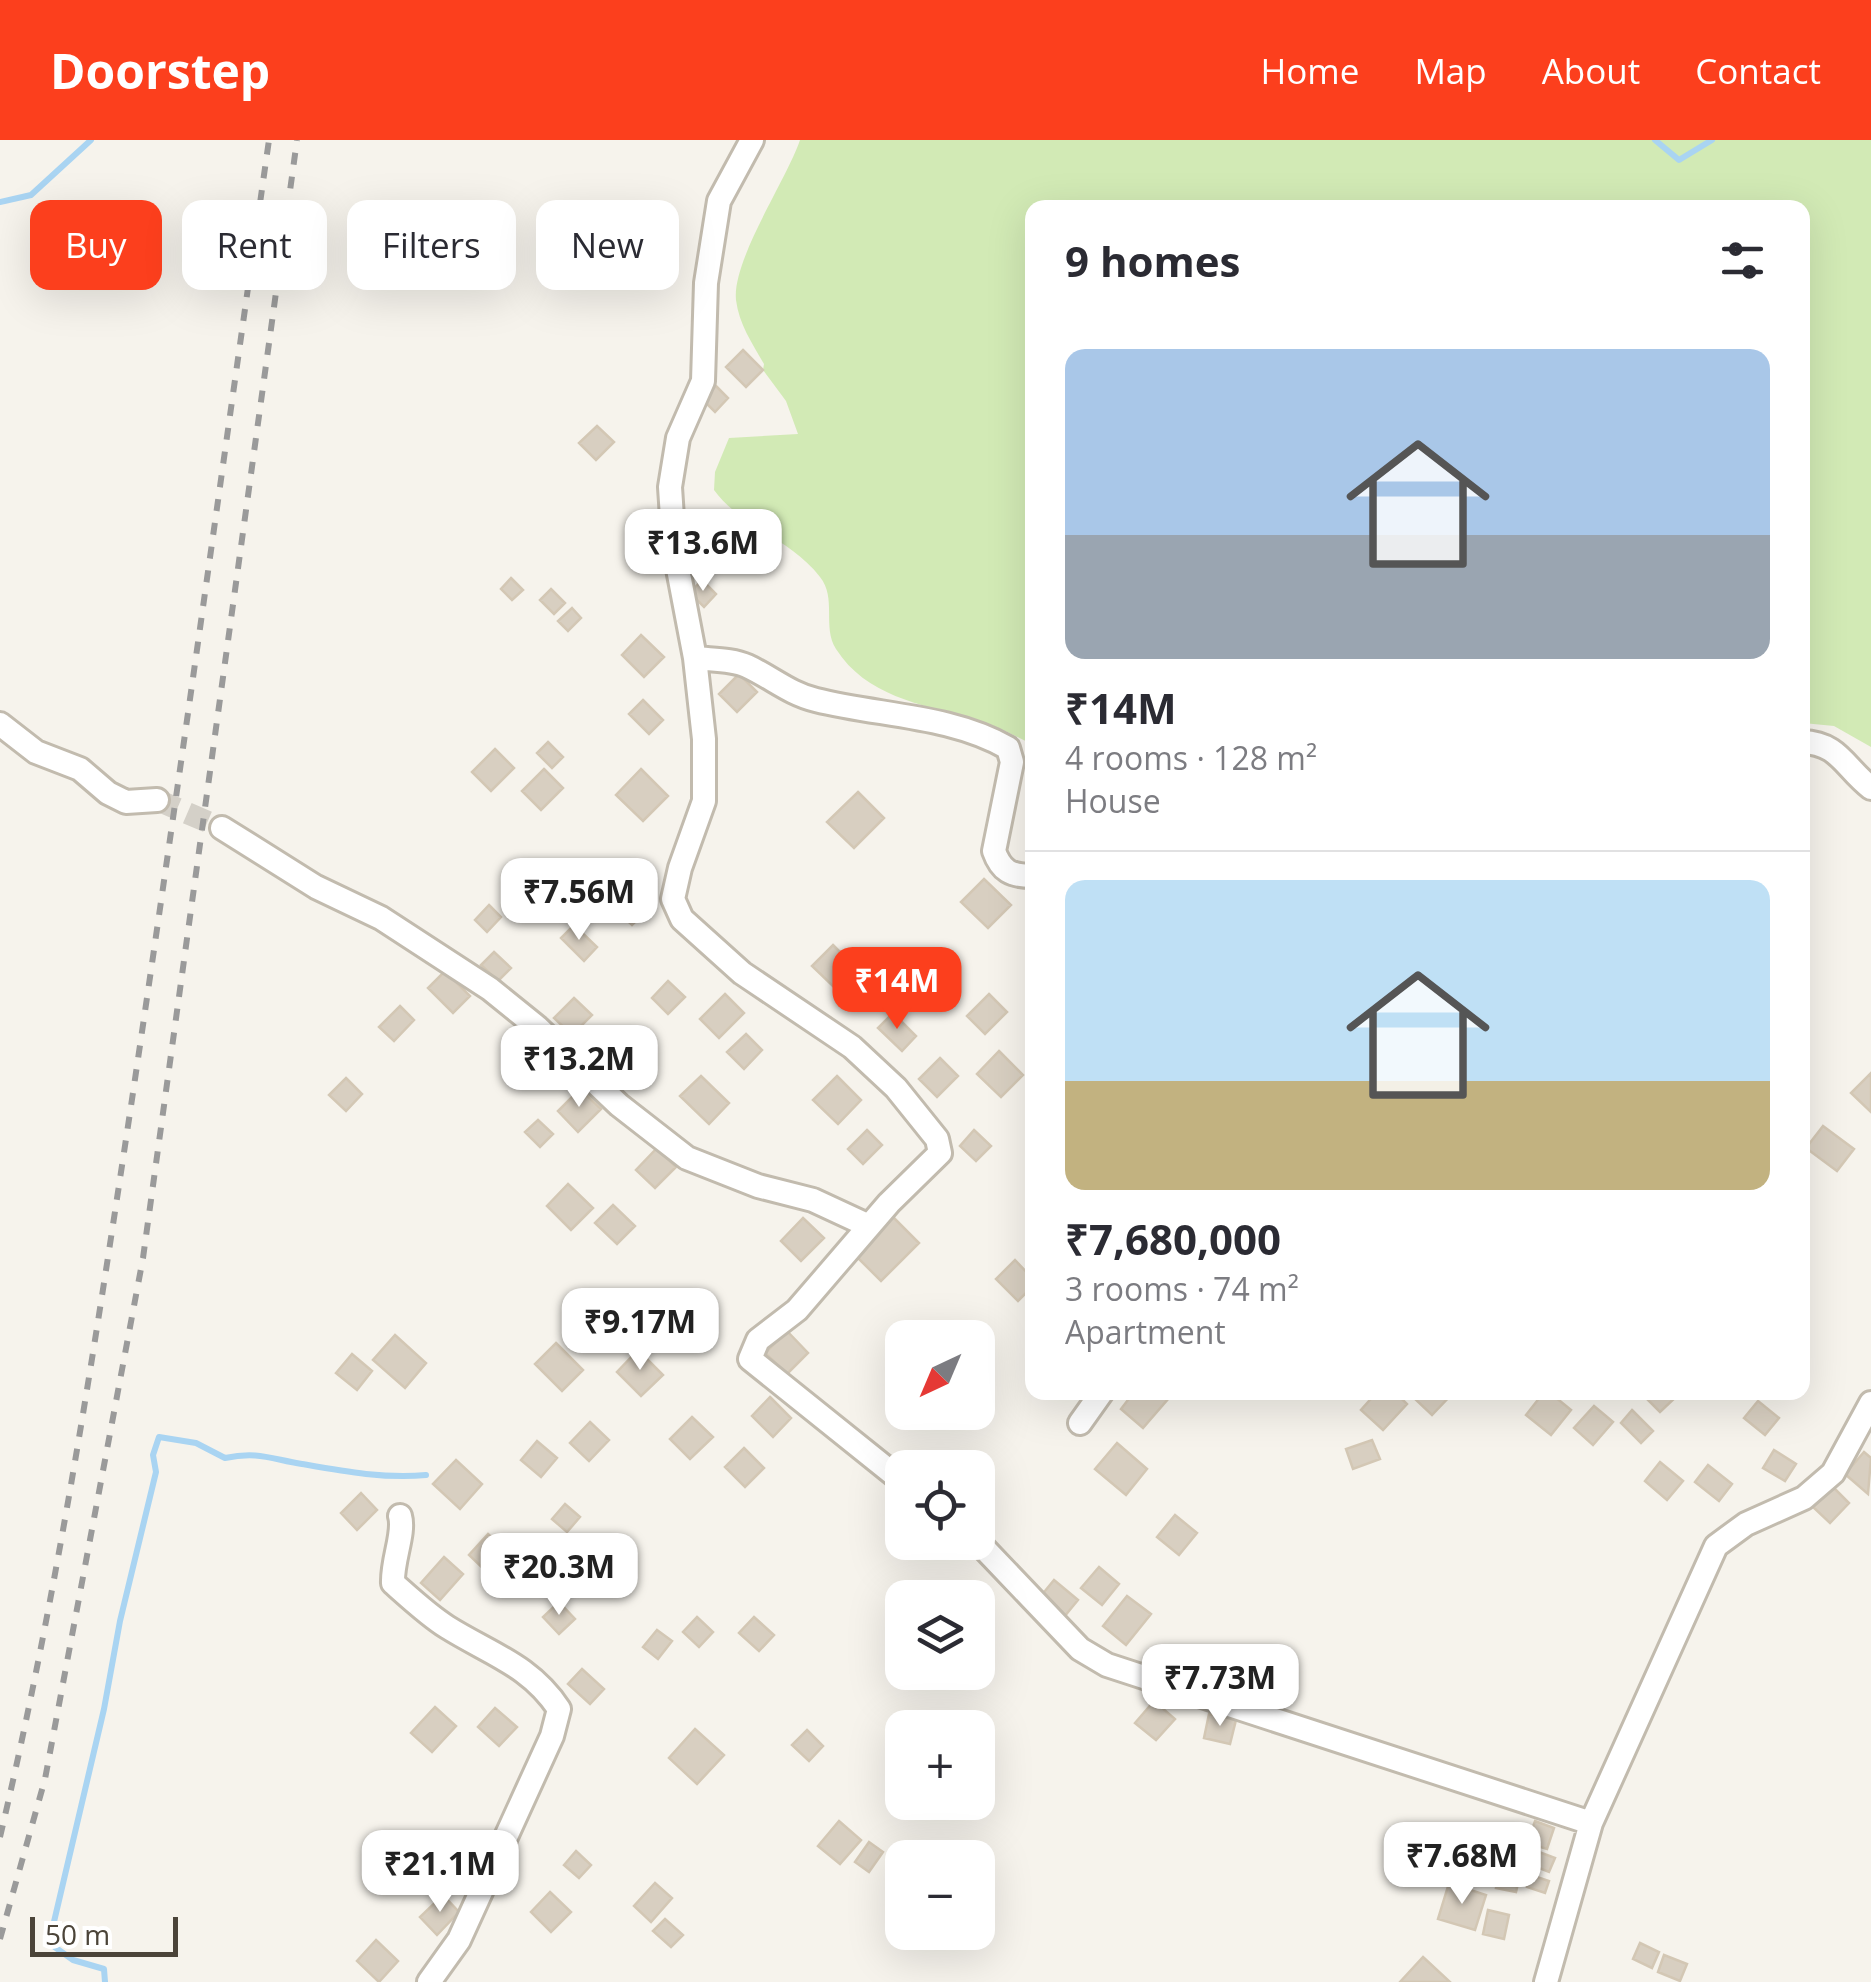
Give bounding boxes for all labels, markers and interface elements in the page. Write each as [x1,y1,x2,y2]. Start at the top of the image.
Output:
text: Doorstep [50,38,270,103]
text: Home [1260,47,1359,94]
text: Map [1414,47,1487,94]
text: About [1542,47,1640,94]
text: Contact [1695,47,1821,94]
chip: Buy [30,200,162,290]
chip: Rent [182,200,327,290]
chip: Filters [347,200,516,290]
chip: New [536,200,679,290]
text: 9 homes [1065,232,1240,289]
icon: filters [1715,233,1770,288]
icon: home [1328,414,1508,594]
pin: ₹13.6M [622,509,784,594]
text: ₹13.6M [647,520,759,563]
text: ₹14M [1065,679,1177,736]
text: 4 rooms · 128 m² [1065,736,1317,779]
text: House [1065,779,1161,822]
pin: ₹7.56M [498,858,660,943]
text: ₹7.56M [523,869,635,912]
icon: home [1328,945,1508,1125]
pin: ₹14M [838,947,956,1032]
text: ₹14M [854,958,940,1001]
pin: ₹13.2M [498,1025,660,1110]
text: ₹13.2M [523,1036,635,1079]
text: ₹7,680,000 [1065,1210,1281,1267]
text: 3 rooms · 74 m² [1065,1267,1299,1310]
pin: ₹9.17M [559,1288,721,1373]
text: ₹9.17M [584,1299,696,1342]
text: Apartment [1065,1310,1226,1353]
north arrow [885,1320,995,1430]
map controls [885,1320,995,1950]
button: locate [885,1450,995,1560]
pin: ₹20.3M [478,1533,640,1618]
text: ₹20.3M [503,1544,615,1587]
button: layers [885,1580,995,1690]
pin: ₹7.73M [1139,1644,1301,1729]
text: ₹7.73M [1164,1655,1276,1698]
button: + [885,1710,995,1820]
pin: ₹7.68M [1381,1822,1543,1907]
pin: ₹21.1M [359,1830,521,1915]
text: ₹7.68M [1406,1833,1518,1876]
button: − [885,1840,995,1950]
text: ₹21.1M [384,1841,496,1884]
scale bar [30,1912,178,1956]
text: 50 m [45,1915,110,1953]

